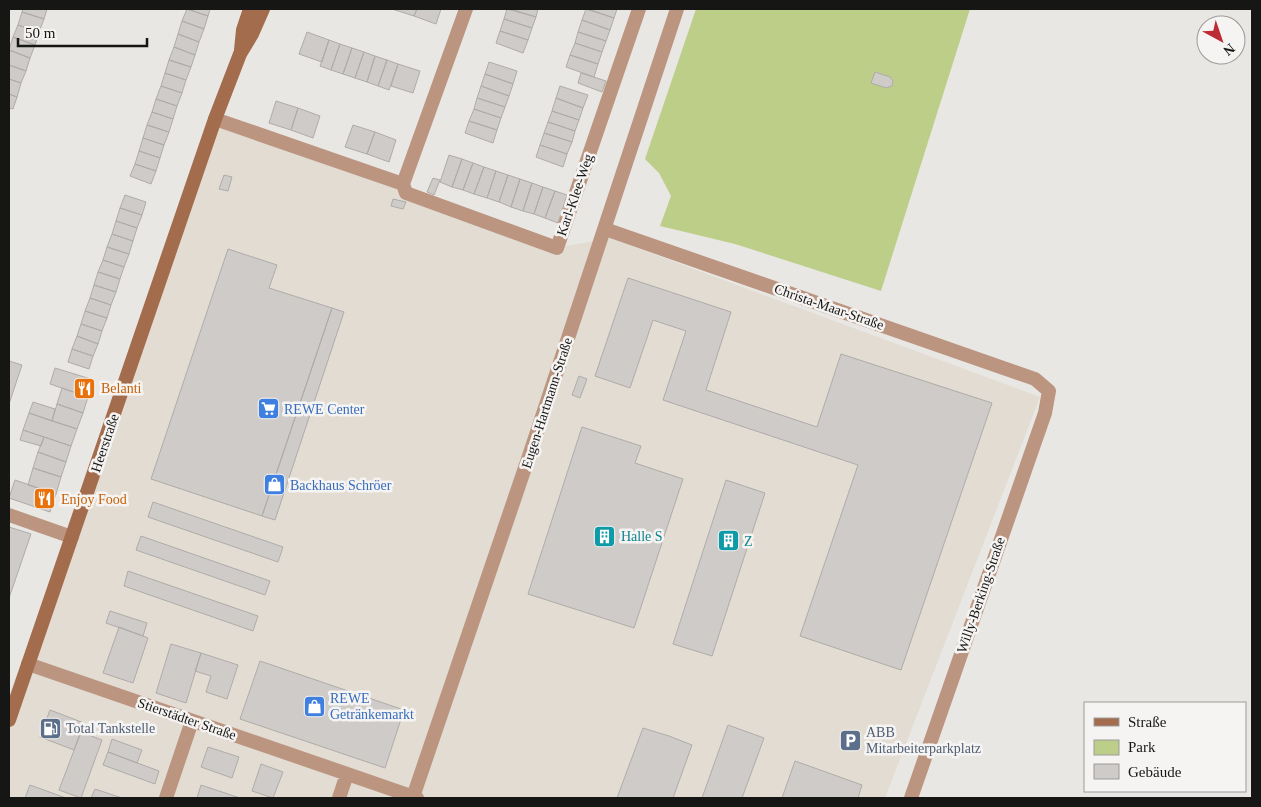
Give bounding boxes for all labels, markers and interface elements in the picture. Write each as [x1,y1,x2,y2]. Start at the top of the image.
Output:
scale bar [18,15,146,47]
north arrow [1196,15,1246,65]
text: 50 m [25,25,56,41]
text: N [1220,41,1238,59]
street label: Karl-Klee-Weg [554,152,596,238]
street label: Christa-Maar-Straße [772,281,886,333]
street label: Eugen-Hartmann-Straße [519,336,575,470]
restaurant icon: Belanti [73,376,97,400]
place label: Belanti [101,381,142,396]
supermarket icon: REWE Center [256,397,280,421]
place label: REWE Center [284,402,365,417]
street label: Heerstraße [88,412,122,474]
shop icon: Backhaus Schröer [262,473,286,497]
place label: Backhaus Schröer [290,478,392,493]
restaurant icon: Enjoy Food [33,487,57,511]
place label: Enjoy Food [61,492,127,507]
building icon: Halle S [593,524,617,548]
place label: Halle S [621,529,663,544]
building icon: Z [716,529,740,553]
place label: Z [744,534,753,549]
street label: Willy-Berking-Straße [954,535,1008,655]
place label: REWE Getränkemarkt [330,691,414,722]
shop icon: REWE Getränkemarkt [302,694,326,718]
street label: Stierstädter Straße [136,695,238,743]
legend [1084,702,1246,792]
text: Straße [1128,714,1167,730]
fuel station icon: Total Tankstelle [38,716,62,740]
place label: Total Tankstelle [66,721,155,736]
place label: ABB Mitarbeiterparkplatz [866,725,981,756]
parking icon: ABB Mitarbeiterparkplatz [838,728,862,752]
text: Park [1128,739,1156,755]
text: Gebäude [1128,764,1182,780]

